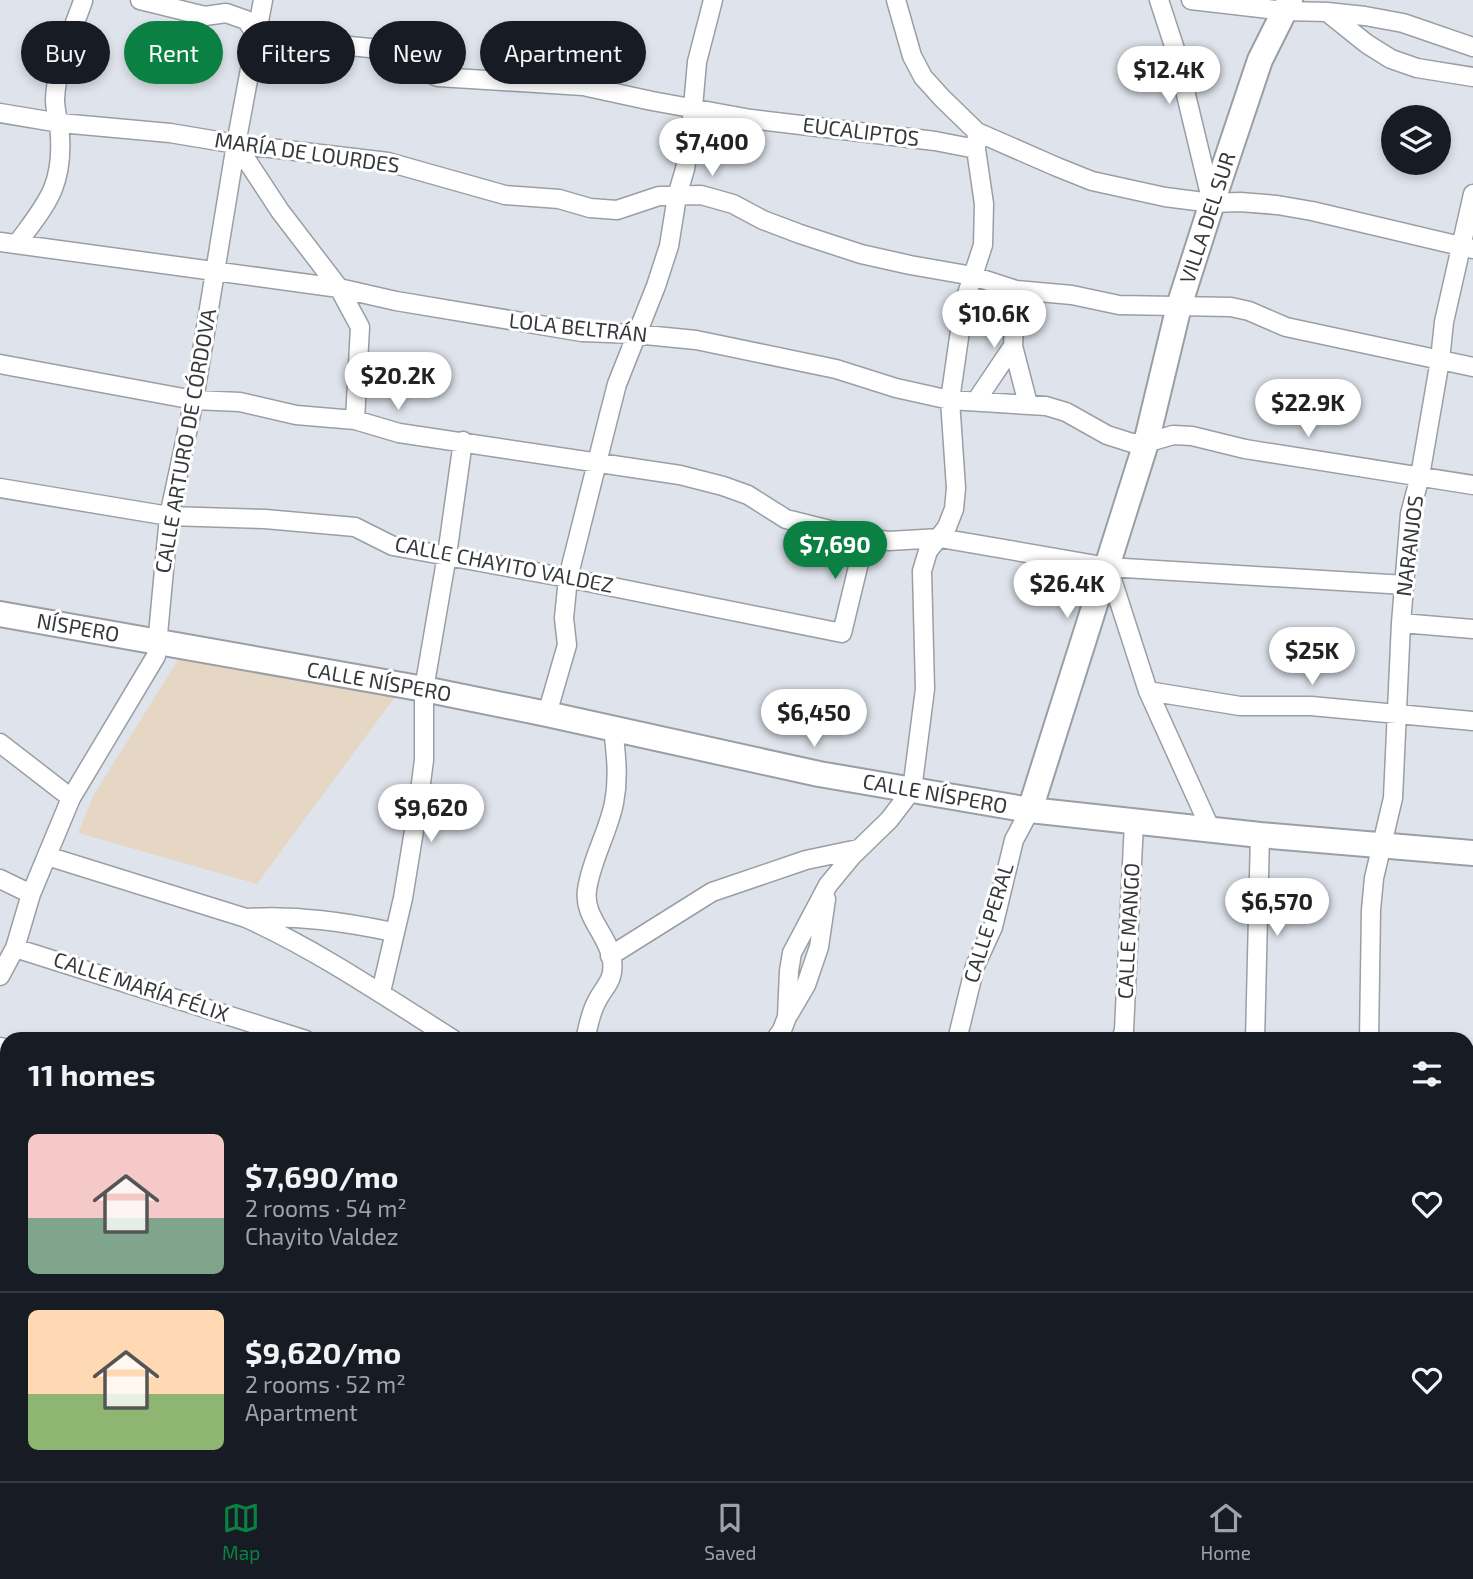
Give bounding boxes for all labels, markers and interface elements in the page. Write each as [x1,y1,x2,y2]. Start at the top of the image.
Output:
chip: Buy [21,21,110,84]
chip: Rent [124,21,223,84]
chip: Filters [237,21,355,84]
chip: New [369,21,466,84]
chip: Apartment [480,21,646,84]
pin: $12.4K [1112,46,1226,106]
text: $12.4K [1133,55,1205,83]
map controls [1381,105,1451,175]
button: layers [1381,105,1451,175]
street label: EUCALIPTOS [802,111,921,150]
pin: $7,400 [655,118,769,178]
street label: MARÍA DE LOURDES [213,126,401,177]
text: $7,400 [675,127,749,155]
street label: VILLA DEL SUR [1174,149,1240,286]
pin: $10.6K [937,290,1051,350]
text: $10.6K [958,299,1030,327]
street label: CALLE ARTURO DE CÓRDOVA [149,306,220,575]
street label: LOLA BELTRÁN [508,307,649,346]
pin: $20.2K [341,352,455,412]
text: $20.2K [361,361,435,389]
pin: $22.9K [1251,380,1365,439]
text: $22.9K [1271,388,1345,416]
street label: NARANJOS [1390,494,1427,598]
pin: $7,690 [778,522,892,581]
street label: CALLE CHAYITO VALDEZ [393,530,616,597]
text: $7,690 [799,530,871,558]
pin: $26.4K [1010,560,1124,620]
text: $26.4K [1029,569,1105,597]
street label: NÍSPERO [35,607,121,646]
pin: $25K [1271,628,1353,687]
text: $25K [1285,636,1339,664]
street label: CALLE NÍSPERO [305,656,453,706]
pin: $6,450 [757,690,871,749]
text: $6,450 [777,698,851,726]
street label: CALLE NÍSPERO [861,768,1009,818]
pin: $9,620 [374,784,488,844]
text: $9,620 [394,793,468,821]
street label: CALLE PERAL [957,859,1018,986]
street label: CALLE MANGO [1111,862,1144,1000]
pin: $6,570 [1220,878,1334,938]
text: $6,570 [1241,887,1313,915]
street label: CALLE MARÍA FÉLIX [51,945,232,1026]
icon: filters [1408,1055,1446,1093]
text: 11 homes [28,1056,155,1092]
text: $7,690/mo [245,1158,398,1194]
icon: home [84,1162,168,1246]
icon: heart [1408,1185,1446,1223]
text: 2 rooms · 54 m² [245,1194,407,1222]
text: Chayito Valdez [245,1222,398,1250]
text: $9,620/mo [245,1334,401,1370]
icon: home [84,1338,168,1422]
icon: heart [1408,1361,1446,1399]
text: 2 rooms · 52 m² [245,1370,406,1398]
text: Apartment [245,1398,358,1426]
tab: Map [222,1499,260,1564]
tab: Saved [704,1499,756,1564]
tab: Home [1201,1499,1251,1564]

